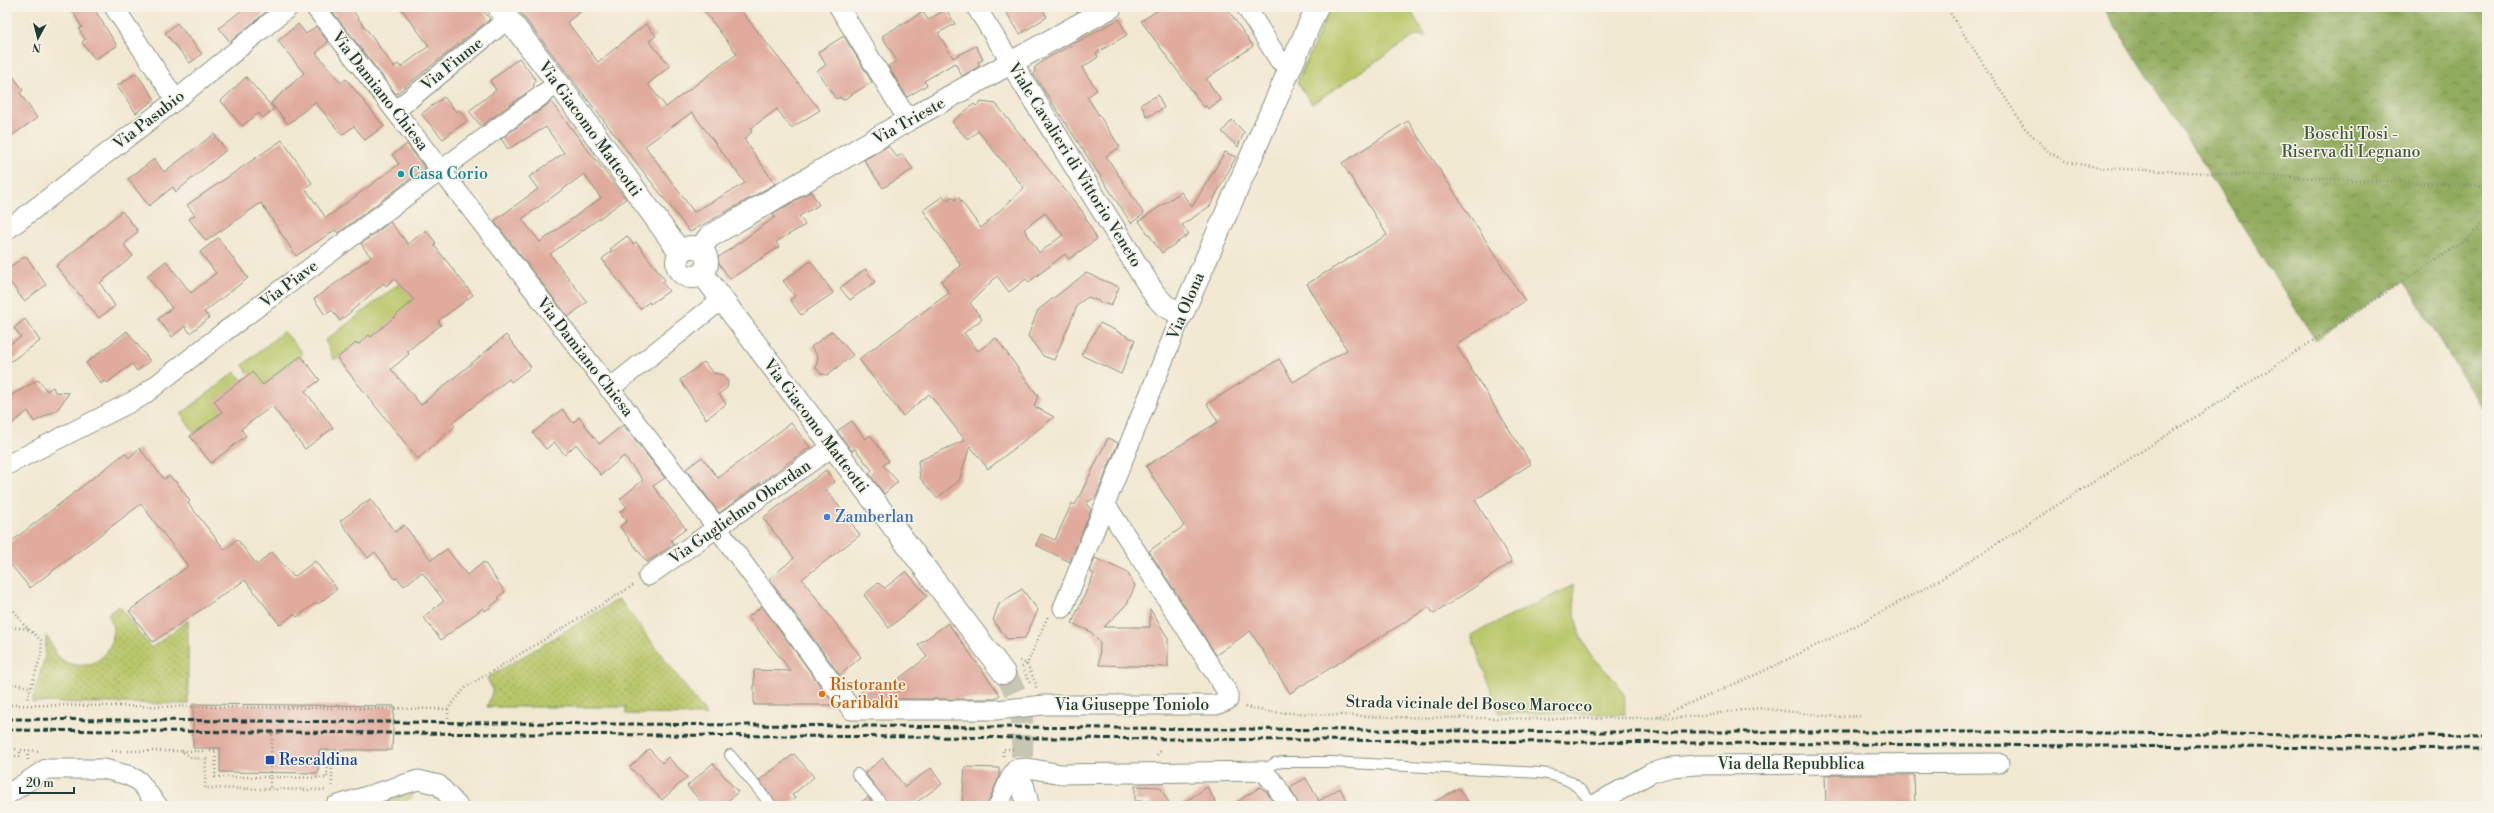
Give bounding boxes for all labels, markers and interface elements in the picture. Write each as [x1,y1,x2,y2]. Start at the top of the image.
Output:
north arrow [18,18,58,58]
street label: Via Damiano Chiesa [327,27,433,155]
street label: Via Fiume [416,33,487,96]
text: N [31,39,42,54]
street label: Via Giacomo Matteotti [533,56,646,201]
street label: Viale Cavalieri di Vittorio Veneto [1003,58,1146,271]
street label: Via Pasubio [109,86,189,155]
street label: Via Trieste [869,93,948,149]
park label: Boschi Tosi - Riserva di Legnano [2281,124,2421,162]
place label: Casa Corio [409,164,488,184]
marker: Casa Corio [396,169,406,179]
street label: Via Piave [255,256,322,313]
street label: Via Olona [1163,269,1209,344]
street label: Via Damiano Chiesa [532,293,638,421]
street label: Via Giacomo Matteotti [758,354,873,497]
street label: Via Guglielmo Oberdan [664,455,815,569]
place label: Zamberlan [835,507,914,527]
marker: Zamberlan [822,512,832,522]
place label: Ristorante Garibaldi [830,675,906,713]
marker: Ristorante Garibaldi [817,689,827,699]
street label: Strada vicinale del Bosco Marocco [1346,692,1592,716]
street label: Via Giuseppe Toniolo [1054,695,1209,715]
place label: Rescaldina [279,750,359,770]
marker: Rescaldina [264,754,276,766]
street label: Via della Repubblica [1716,754,1865,774]
scale bar [20,769,74,795]
text: 20 m [26,776,54,791]

